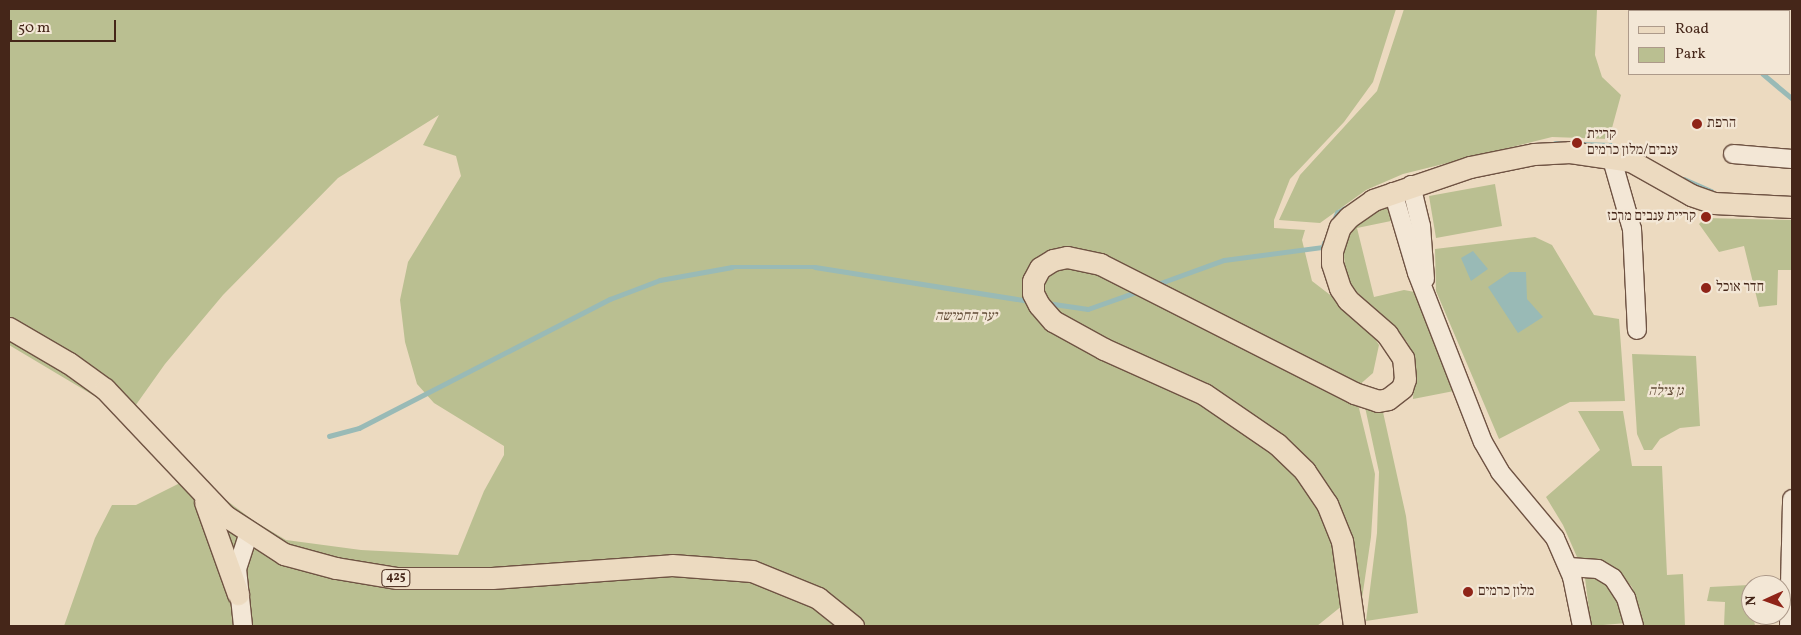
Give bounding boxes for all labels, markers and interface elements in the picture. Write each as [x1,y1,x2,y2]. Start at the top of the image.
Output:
scale bar [12,10,119,42]
legend [1628,10,1791,75]
text: 50 m [18,18,50,39]
text: Road [1675,19,1709,40]
text: Park [1675,44,1706,65]
place label: הרפת [1707,116,1736,132]
marker: הרפת [1691,118,1703,130]
place label: קריית ענבים/מלון כרמים [1587,127,1678,160]
marker: קריית ענבים/מלון כרמים [1571,137,1583,149]
place label: קריית ענבים מרכז [1607,209,1696,225]
marker: קריית ענבים מרכז [1700,211,1712,223]
place label: חדר אוכל [1716,280,1764,296]
marker: חדר אוכל [1700,282,1712,294]
park label: יער החמישה [935,309,997,325]
park label: גן צילה [1648,384,1684,400]
road number: 425 [381,568,411,588]
north arrow [1741,575,1791,625]
place label: מלון כרמים [1478,584,1534,600]
marker: מלון כרמים [1462,586,1474,598]
text: N [1742,595,1761,606]

